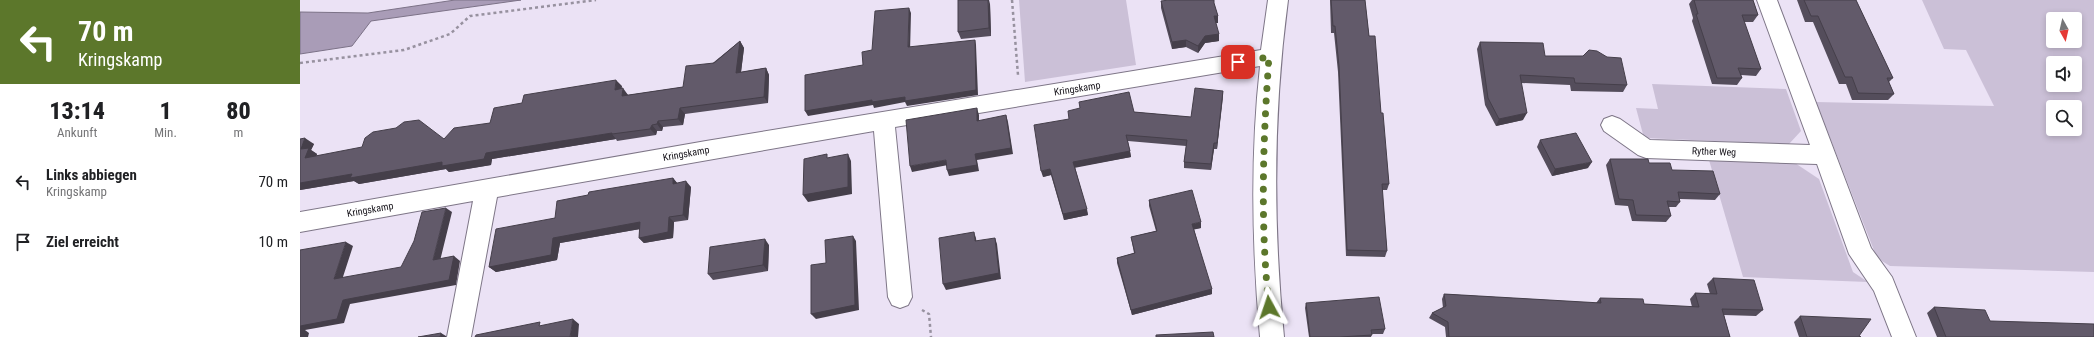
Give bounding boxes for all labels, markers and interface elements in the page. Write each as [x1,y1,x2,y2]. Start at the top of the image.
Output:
north arrow [2046,12,2082,48]
map controls [2046,12,2082,136]
text: 70 m [78,15,134,48]
icon: left [12,16,64,68]
pin [1221,45,1255,79]
text: Kringskamp [78,49,162,70]
icon: arrive [1227,51,1249,73]
button: sound [2046,56,2082,92]
street label: Kringskamp [1053,79,1101,98]
text: 13:14 [49,97,105,125]
text: 1 [159,97,172,125]
text: 80 [226,97,251,125]
button: search [2046,100,2082,136]
text: Ankunft [57,125,97,140]
text: Min. [154,125,177,140]
text: m [233,125,243,140]
street label: Kringskamp [662,144,710,163]
street label: Ryther Weg [1692,145,1736,158]
text: Links abbiegen [46,166,137,184]
icon: left [12,171,34,193]
text: 70 m [258,173,288,191]
text: Kringskamp [46,184,107,199]
street label: Kringskamp [346,200,394,219]
icon: arrive [12,231,34,253]
text: Ziel erreicht [46,233,119,251]
text: 10 m [258,233,288,251]
position arrow [1248,286,1290,328]

